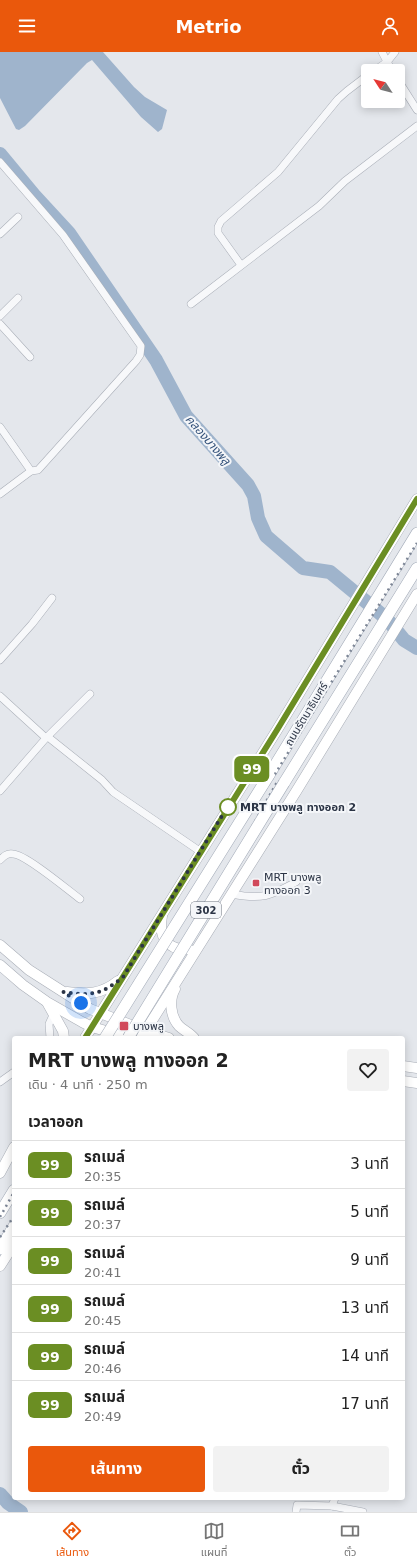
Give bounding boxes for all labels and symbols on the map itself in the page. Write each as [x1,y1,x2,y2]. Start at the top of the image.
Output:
north arrow [361,64,405,108]
water label: คลองบางพลู [182,412,234,469]
street label: ถนนรัตนาธิเบศร์ [282,680,331,748]
line badge: 99 [234,756,270,782]
marker: MRT บางพลู ทางออก 2 [219,798,237,816]
place label: MRT บางพลู ทางออก 2 [240,801,356,814]
place label: MRT บางพลู ทางออก 3 [264,871,322,897]
marker: MRT บางพลู ทางออก 3 [251,878,261,888]
road number: 302 [191,902,221,918]
your location [71,993,91,1013]
marker: บางพลู [118,1020,130,1032]
place label: บางพลู [133,1020,164,1033]

